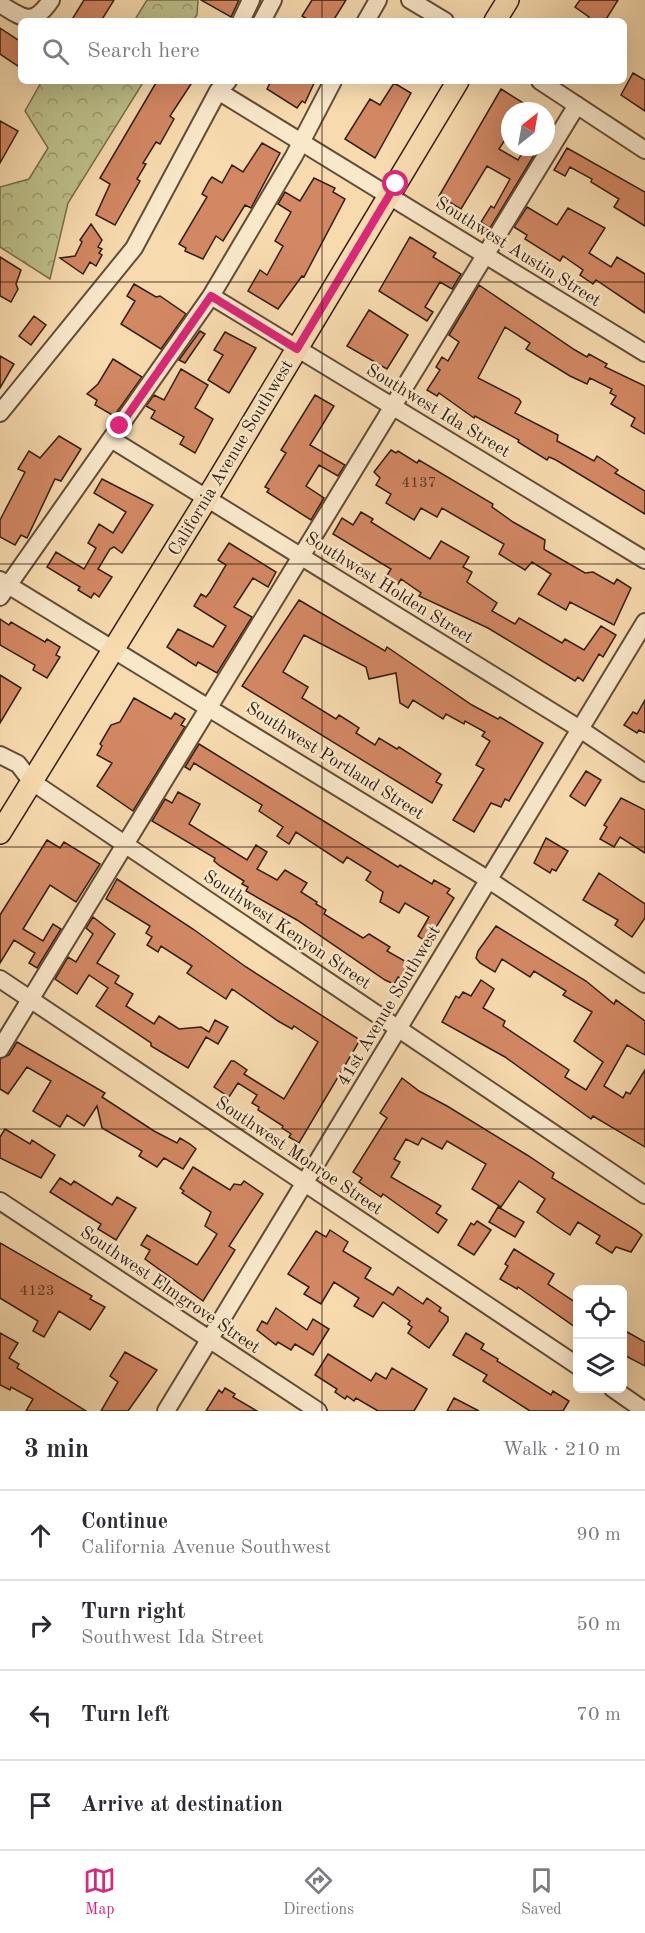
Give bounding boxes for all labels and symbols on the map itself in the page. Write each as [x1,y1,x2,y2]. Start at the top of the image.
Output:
north arrow [501,102,555,156]
route start [382,170,408,196]
street label: Southwest Austin Street [432,194,604,310]
street label: California Avenue Southwest [165,357,297,559]
street label: Southwest Ida Street [363,361,513,461]
route end [106,412,132,438]
house number: 4137 [402,476,436,491]
street label: Southwest Holden Street [302,529,476,647]
street label: Southwest Portland Street [243,699,427,823]
street label: Southwest Kenyon Street [200,867,374,993]
street label: 41st Avenue Southwest [334,923,444,1089]
street label: Southwest Monroe Street [212,1093,386,1219]
street label: Southwest Elmgrove Street [77,1223,263,1357]
house number: 4123 [20,1284,54,1299]

